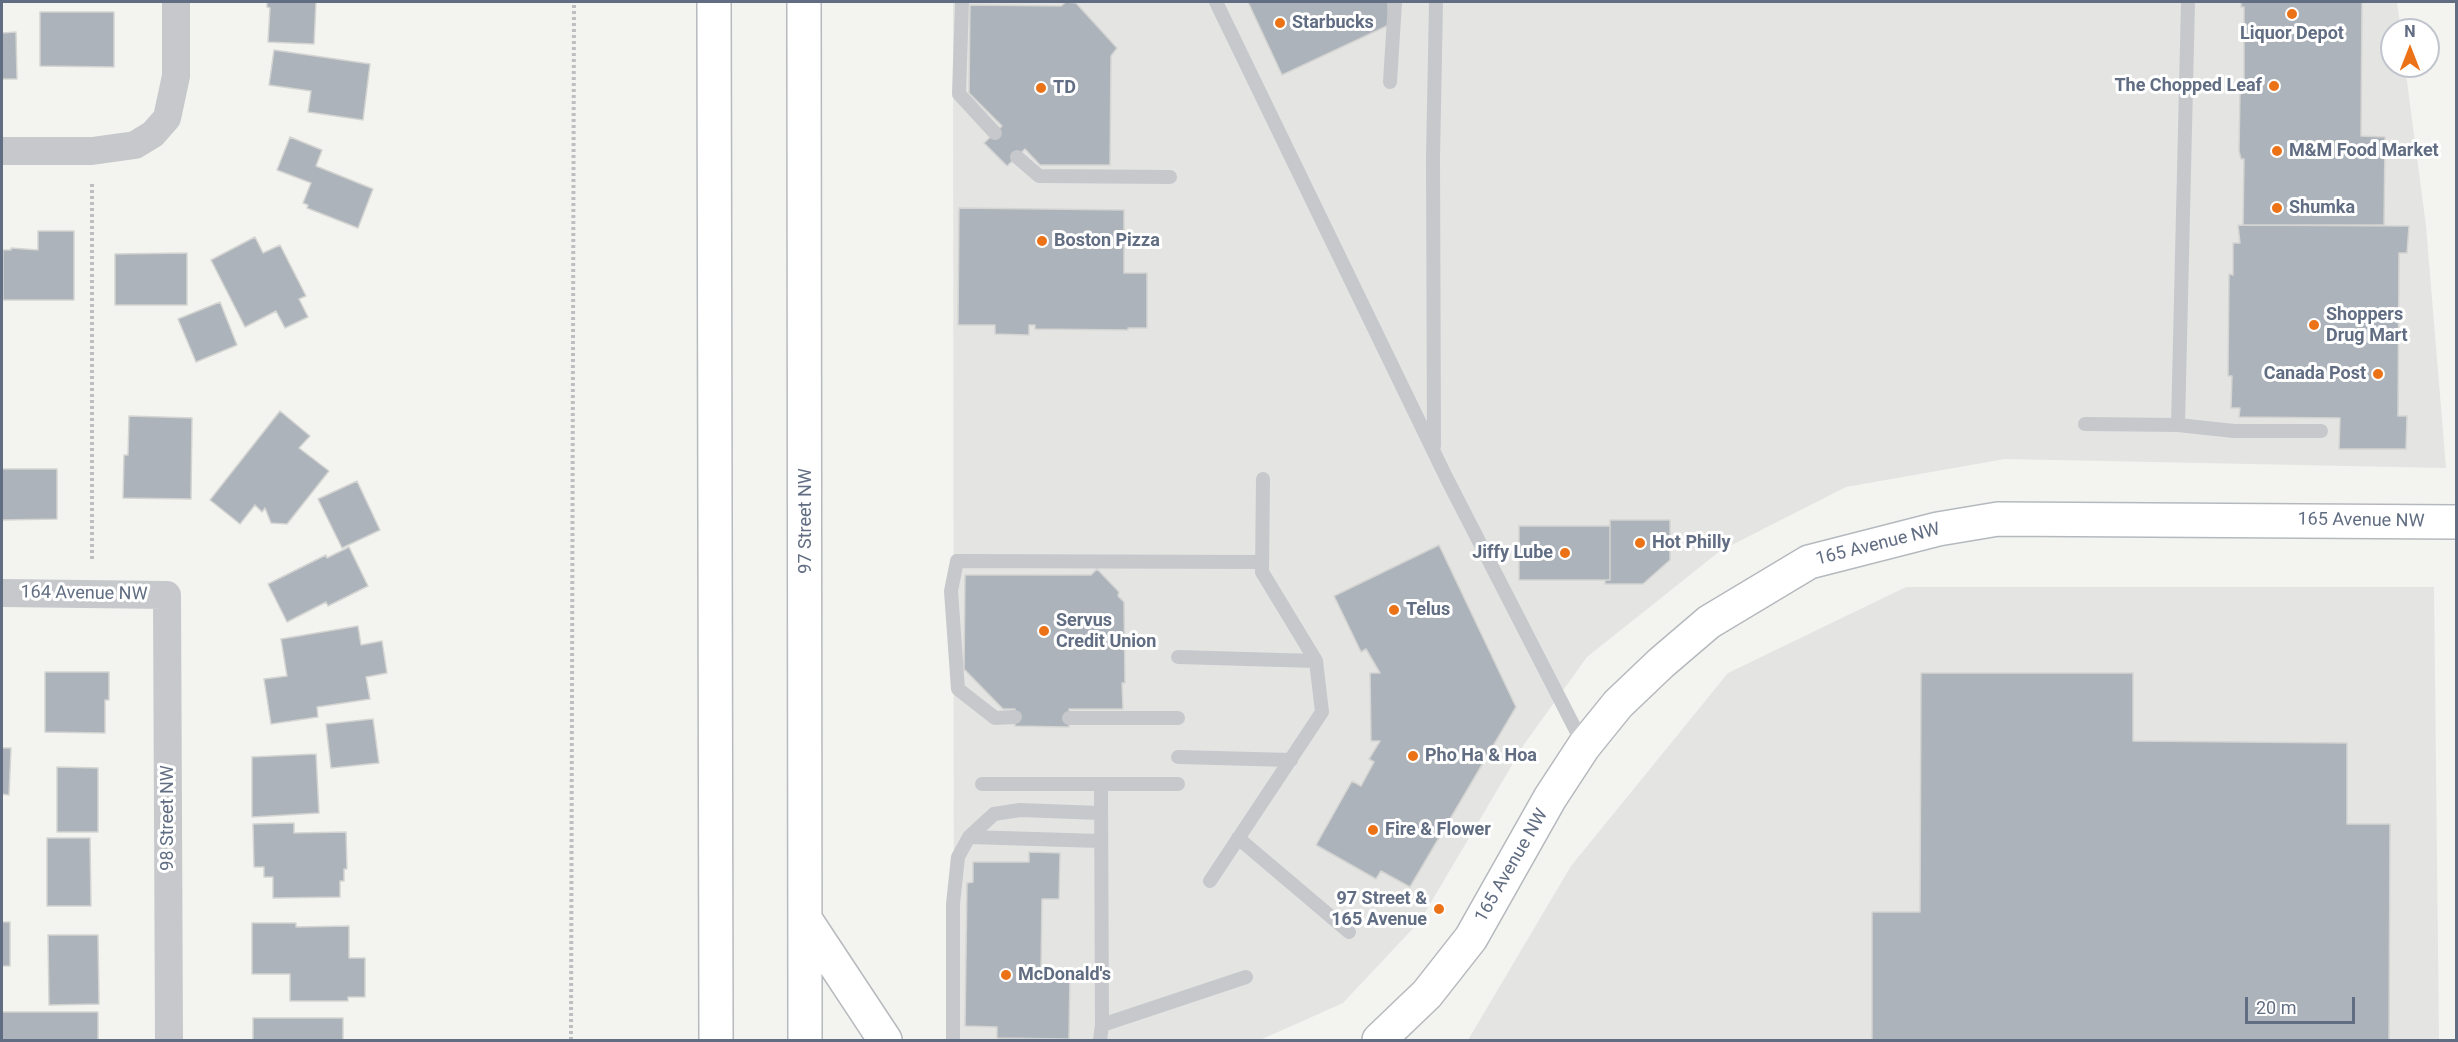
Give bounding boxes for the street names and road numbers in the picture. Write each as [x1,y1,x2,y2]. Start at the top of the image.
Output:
street label: 97 Street NW [795,468,817,574]
street label: 165 Avenue NW [2297,509,2425,533]
street label: 165 Avenue NW [1814,519,1942,571]
street label: 164 Avenue NW [20,582,148,606]
street label: 98 Street NW [157,765,179,871]
street label: 165 Avenue NW [1471,806,1553,926]

